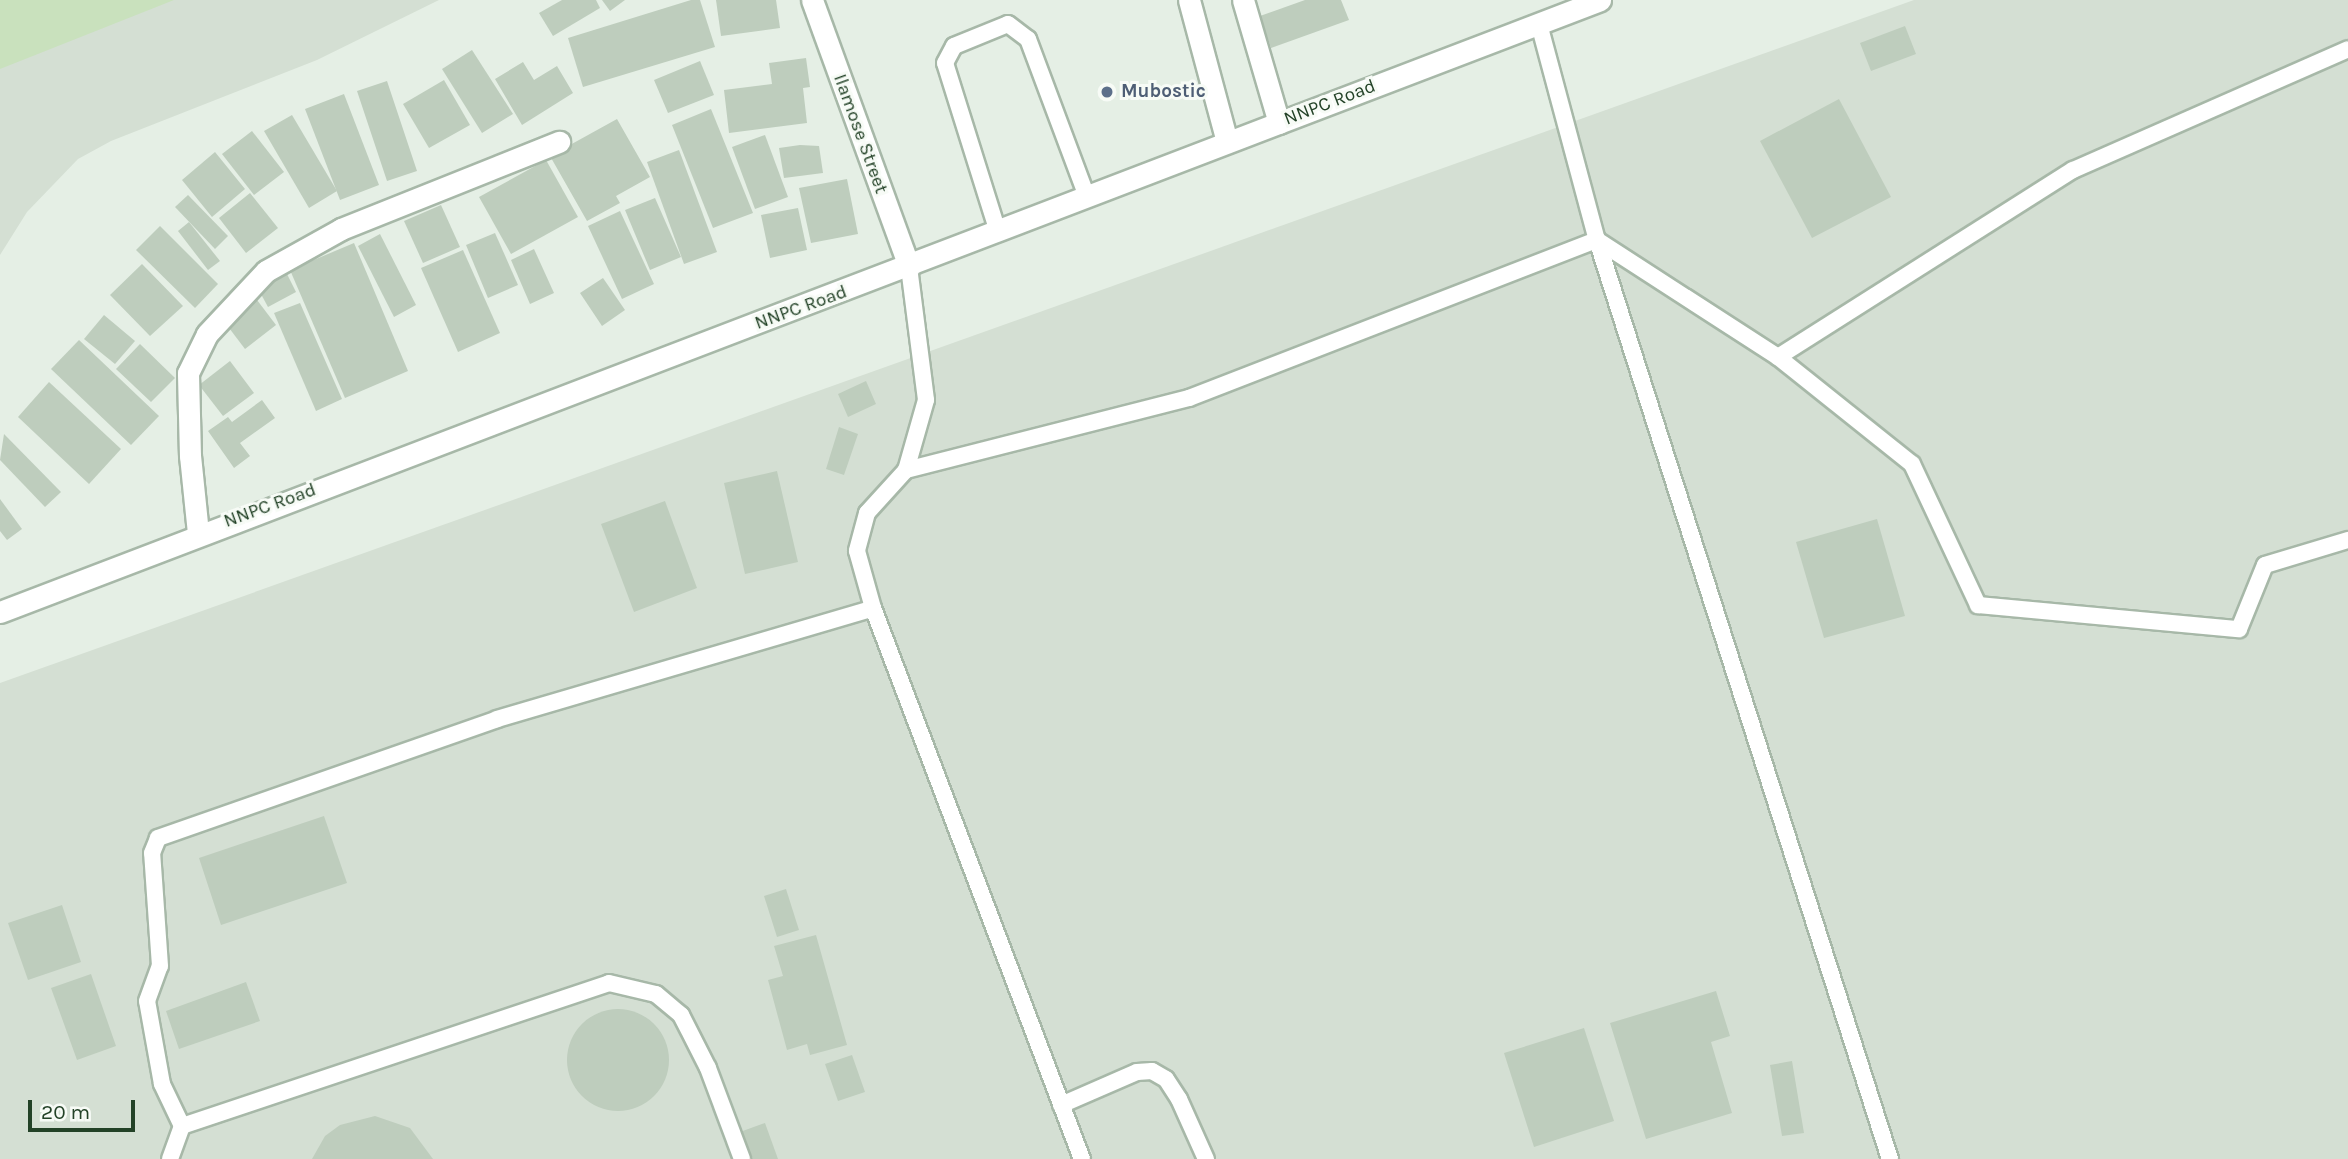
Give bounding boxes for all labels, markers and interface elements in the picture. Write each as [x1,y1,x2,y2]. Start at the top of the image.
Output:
street label: Ilamose Street [828,71,892,197]
street label: NNPC Road [1281,75,1379,131]
place label: Mubostic [1121,81,1206,103]
marker: Mubostic [1099,84,1115,100]
street label: NNPC Road [752,281,850,335]
street label: NNPC Road [221,479,319,533]
scale bar [32,1086,138,1130]
text: 20 m [41,1100,90,1124]

